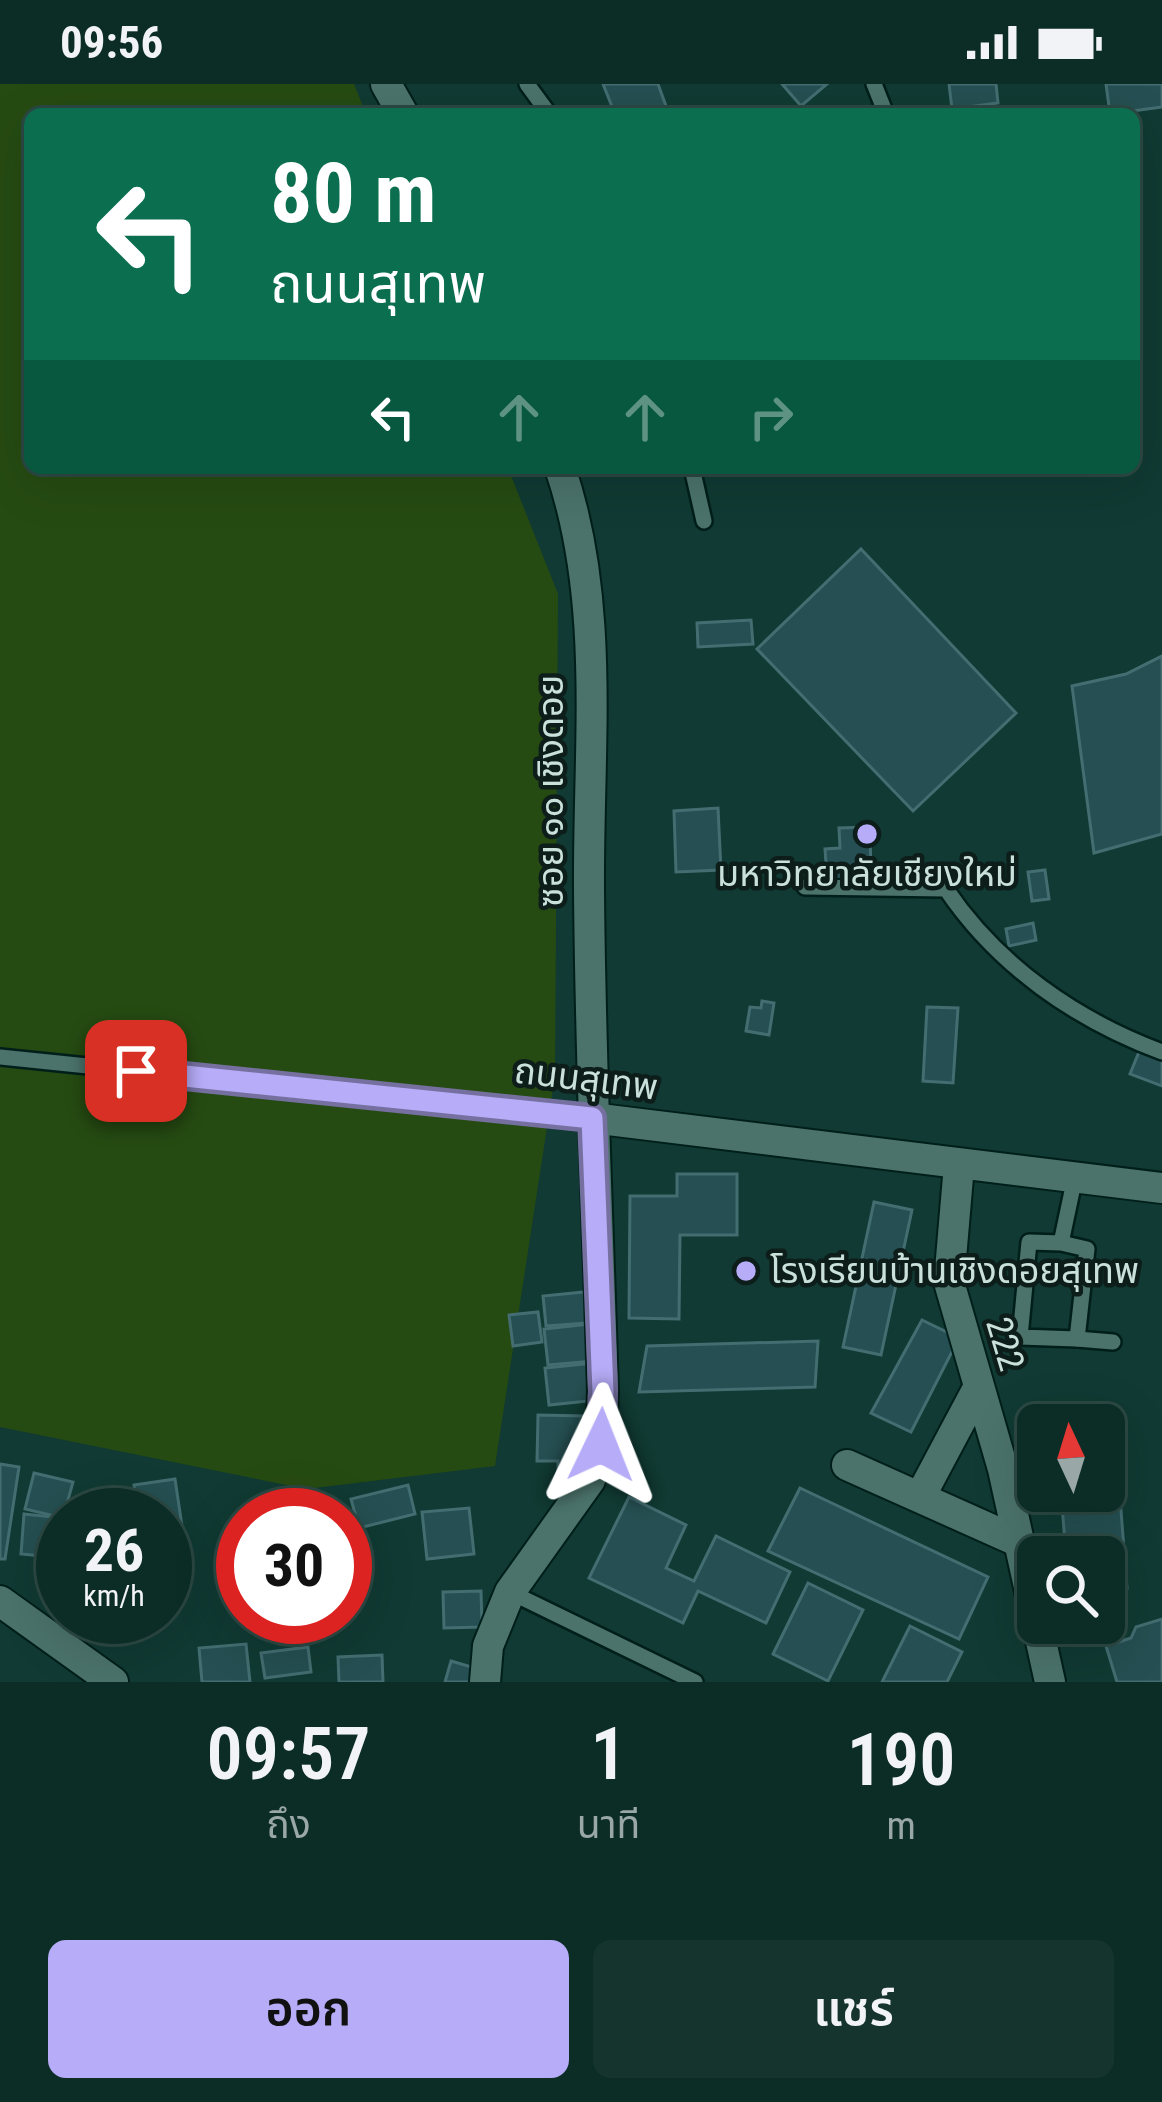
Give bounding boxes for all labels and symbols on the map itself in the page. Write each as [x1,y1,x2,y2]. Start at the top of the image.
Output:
street label: ซอย ๑๐ เชิงดอย [530,675,572,907]
marker: มหาวิทยาลัยเชียงใหม่ [854,821,880,847]
place label: มหาวิทยาลัยเชียงใหม่ [717,853,1017,895]
pin [85,1020,187,1122]
street label: ถนนสุเทพ [512,1049,660,1109]
place label: โรงเรียนบ้านเชิงดอยสุเทพ [770,1250,1139,1292]
marker: โรงเรียนบ้านเชิงดอยสุเทพ [733,1258,759,1284]
street label: 222 [977,1312,1033,1376]
position arrow [538,1382,664,1508]
north arrow [1017,1404,1125,1512]
speed limit sign: 30 [216,1488,372,1644]

